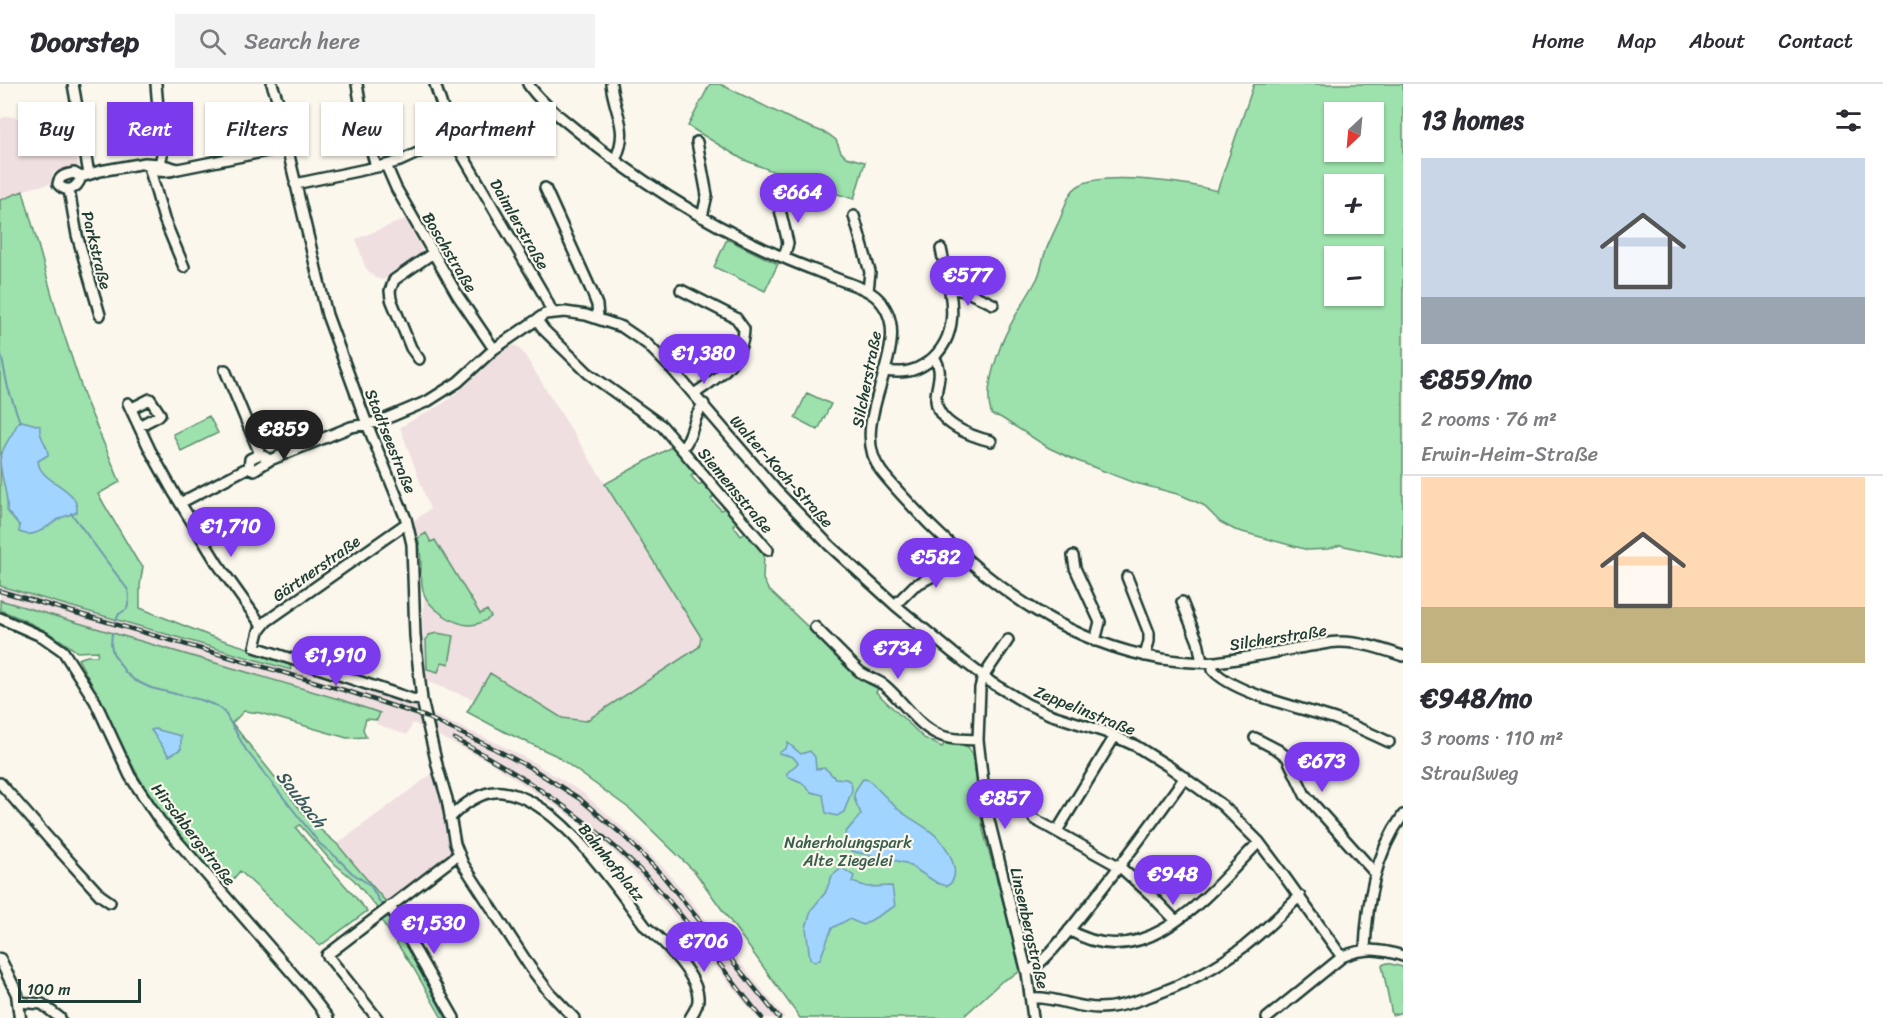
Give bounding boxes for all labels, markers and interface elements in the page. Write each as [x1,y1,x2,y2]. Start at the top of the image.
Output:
search box [175,14,595,68]
text: Doorstep [30,17,139,66]
text: Search here [244,22,360,61]
text: Home [1532,22,1584,60]
text: Map [1617,22,1656,60]
text: About [1689,22,1746,60]
text: Contact [1779,22,1853,60]
icon: search [196,25,229,58]
text: 13 homes [1421,97,1524,143]
chip: Buy [18,102,95,156]
chip: Rent [107,102,193,156]
chip: Filters [205,102,309,156]
chip: New [321,102,403,156]
chip: Apartment [415,102,556,156]
north arrow [1324,102,1384,162]
map controls [1324,102,1384,306]
icon: filters [1832,104,1865,137]
street label: Daimlerstraße [482,173,557,275]
pin: €664 [762,173,834,224]
button: + [1324,174,1384,234]
text: €664 [774,175,822,210]
icon: home [1589,197,1697,305]
street label: Boschstraße [414,206,485,298]
street label: Parkstraße [73,208,120,293]
button: − [1324,246,1384,306]
pin: €577 [932,256,1004,307]
text: €577 [944,258,992,293]
street label: Silcherstraße [843,328,890,430]
pin: €1,380 [655,334,753,385]
text: €1,380 [673,336,735,371]
text: €859/mo [1421,356,1532,402]
street label: Stadtseestraße [356,384,425,498]
text: 2 rooms · 76 m² [1421,402,1557,437]
street label: Walter-Koch-Straße [722,408,841,535]
pin: €859 [248,410,320,461]
text: €859 [259,412,309,447]
text: Erwin-Heim-Straße [1421,437,1598,472]
street label: Siemensstraße [690,440,781,540]
pin: €1,710 [182,507,280,558]
text: €1,710 [201,509,261,544]
icon: home [1589,516,1697,624]
street label: Gärtnerstraße [266,527,367,610]
pin: €582 [900,538,972,589]
text: €582 [911,540,961,575]
street label: Silcherstraße [1227,616,1329,659]
pin: €734 [862,629,934,680]
text: €734 [874,631,922,666]
pin: €1,910 [287,636,385,687]
text: €1,910 [306,638,366,673]
text: €948/mo [1421,675,1532,721]
street label: Zeppelinstraße [1030,677,1140,744]
text: 3 rooms · 110 m² [1421,721,1563,756]
pin: €673 [1286,742,1358,793]
text: €673 [1298,744,1346,779]
text: Straußweg [1421,756,1519,791]
water label: Saubach [268,763,335,837]
street label: Hirschbergstraße [144,776,244,893]
pin: €857 [969,779,1041,830]
text: €857 [981,781,1029,816]
street label: Bahnhofplatz [571,817,653,908]
park label: Naherholungspark Alte Ziegelei [784,828,912,875]
pin: €948 [1137,855,1209,906]
text: €948 [1148,857,1198,892]
street label: Linsenbergstraße [1001,864,1058,992]
pin: €1,530 [385,904,483,955]
text: €1,530 [402,906,466,941]
pin: €706 [668,922,740,973]
text: €706 [680,924,728,959]
text: 100 m [27,975,71,1004]
scale bar [18,976,141,1004]

